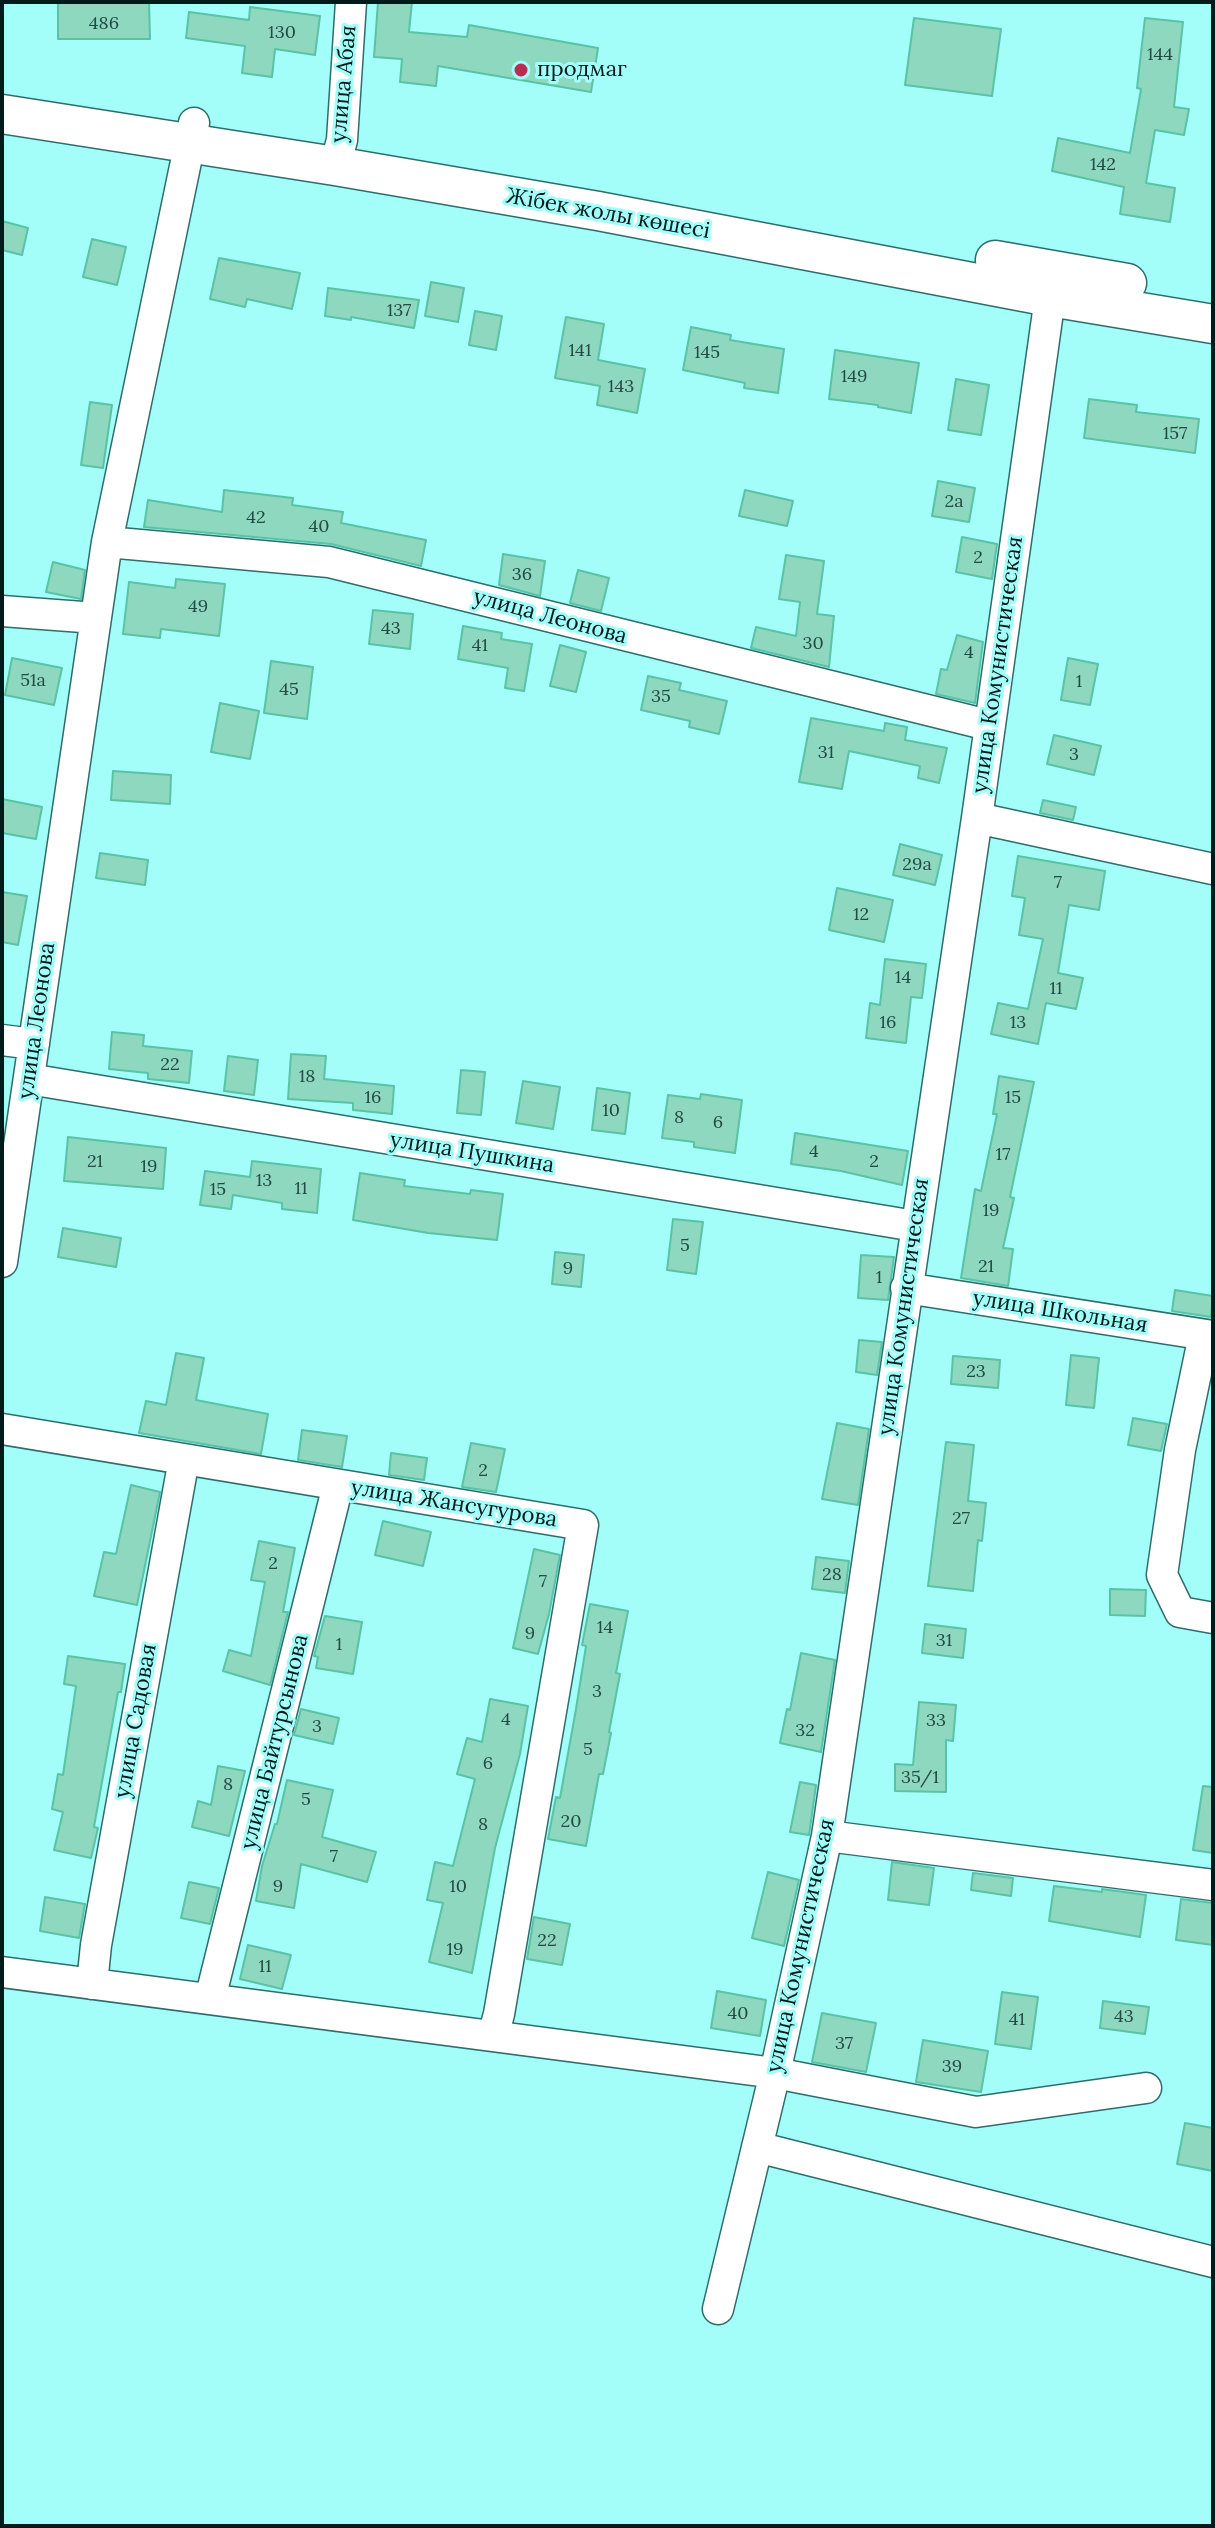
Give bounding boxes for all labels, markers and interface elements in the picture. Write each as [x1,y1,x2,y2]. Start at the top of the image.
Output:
house number: 486 [89,13,119,35]
house number: 130 [268,22,296,44]
street label: улица Абая [326,24,362,144]
house number: 144 [1147,44,1173,66]
place label: продмаг [537,57,627,83]
marker: продмаг [512,61,530,79]
house number: 142 [1090,154,1116,176]
street label: Жібек жолы көшесі [504,183,712,245]
house number: 137 [387,300,411,322]
house number: 141 [569,340,591,362]
house number: 145 [694,342,720,364]
house number: 149 [841,366,867,388]
house number: 143 [608,376,634,398]
house number: 157 [1163,423,1187,445]
house number: 2а [945,491,963,513]
house number: 42 [246,507,266,529]
house number: 40 [309,516,329,538]
street label: улица Комунистическая [967,535,1029,795]
house number: 2 [973,547,983,569]
house number: 36 [512,564,532,586]
street label: улица Леонова [470,584,630,650]
house number: 49 [188,596,208,618]
house number: 43 [381,618,401,640]
house number: 30 [802,633,824,655]
house number: 41 [472,635,488,657]
house number: 4 [964,642,974,664]
house number: 51а [20,670,46,692]
house number: 1 [1076,671,1082,693]
house number: 45 [279,679,299,701]
house number: 35 [651,686,671,708]
house number: 31 [818,742,834,764]
house number: 3 [1069,744,1079,766]
house number: 29а [902,854,932,876]
house number: 7 [1054,872,1062,894]
house number: 12 [853,904,869,926]
street label: улица Леонова [13,941,61,1101]
house number: 14 [895,967,911,989]
house number: 11 [1049,978,1063,1000]
house number: 16 [880,1012,896,1034]
house number: 13 [1010,1012,1026,1034]
house number: 22 [160,1054,180,1076]
house number: 18 [299,1066,315,1088]
house number: 16 [365,1087,381,1109]
house number: 15 [1005,1087,1021,1109]
house number: 10 [602,1100,620,1122]
house number: 8 [674,1107,684,1129]
house number: 6 [713,1112,723,1134]
street label: улица Пушкина [388,1127,556,1179]
house number: 4 [809,1141,819,1163]
house number: 17 [996,1144,1010,1166]
house number: 21 [87,1151,103,1173]
house number: 2 [869,1151,879,1173]
house number: 19 [141,1156,157,1178]
house number: 13 [256,1170,272,1192]
street label: улица Комунистическая [873,1177,935,1437]
house number: 11 [294,1178,308,1200]
house number: 15 [210,1179,226,1201]
house number: 19 [983,1200,999,1222]
house number: 5 [680,1235,690,1257]
house number: 21 [978,1256,994,1278]
house number: 9 [563,1258,573,1280]
house number: 1 [876,1267,882,1289]
street label: улица Школьная [971,1285,1149,1339]
house number: 23 [966,1361,986,1383]
house number: 2 [478,1460,488,1482]
street label: улица Жансугурова [349,1475,559,1533]
house number: 27 [952,1508,970,1530]
house number: 2 [268,1553,278,1575]
house number: 28 [822,1564,842,1586]
house number: 7 [539,1571,547,1593]
house number: 14 [597,1617,613,1639]
house number: 9 [525,1623,535,1645]
house number: 31 [936,1630,952,1652]
street label: улица Байтурсынова [235,1632,315,1852]
house number: 1 [336,1634,342,1656]
street label: улица Садовая [109,1642,163,1800]
house number: 3 [592,1681,602,1703]
house number: 4 [501,1709,511,1731]
house number: 33 [926,1710,946,1732]
house number: 3 [312,1716,322,1738]
house number: 32 [795,1720,815,1742]
house number: 5 [583,1739,593,1761]
house number: 6 [483,1753,493,1775]
house number: 35/1 [901,1767,939,1789]
house number: 8 [223,1774,233,1796]
house number: 5 [301,1789,311,1811]
house number: 20 [561,1811,581,1833]
house number: 8 [478,1814,488,1836]
street label: улица Комунистическая [761,1816,841,2076]
house number: 7 [330,1846,338,1868]
house number: 9 [273,1876,283,1898]
house number: 10 [449,1876,467,1898]
house number: 22 [537,1930,557,1952]
house number: 19 [447,1939,463,1961]
house number: 11 [258,1956,272,1978]
house number: 40 [728,2003,748,2025]
house number: 43 [1114,2006,1134,2028]
house number: 41 [1009,2009,1025,2031]
house number: 37 [835,2033,853,2055]
house number: 39 [942,2056,962,2078]

